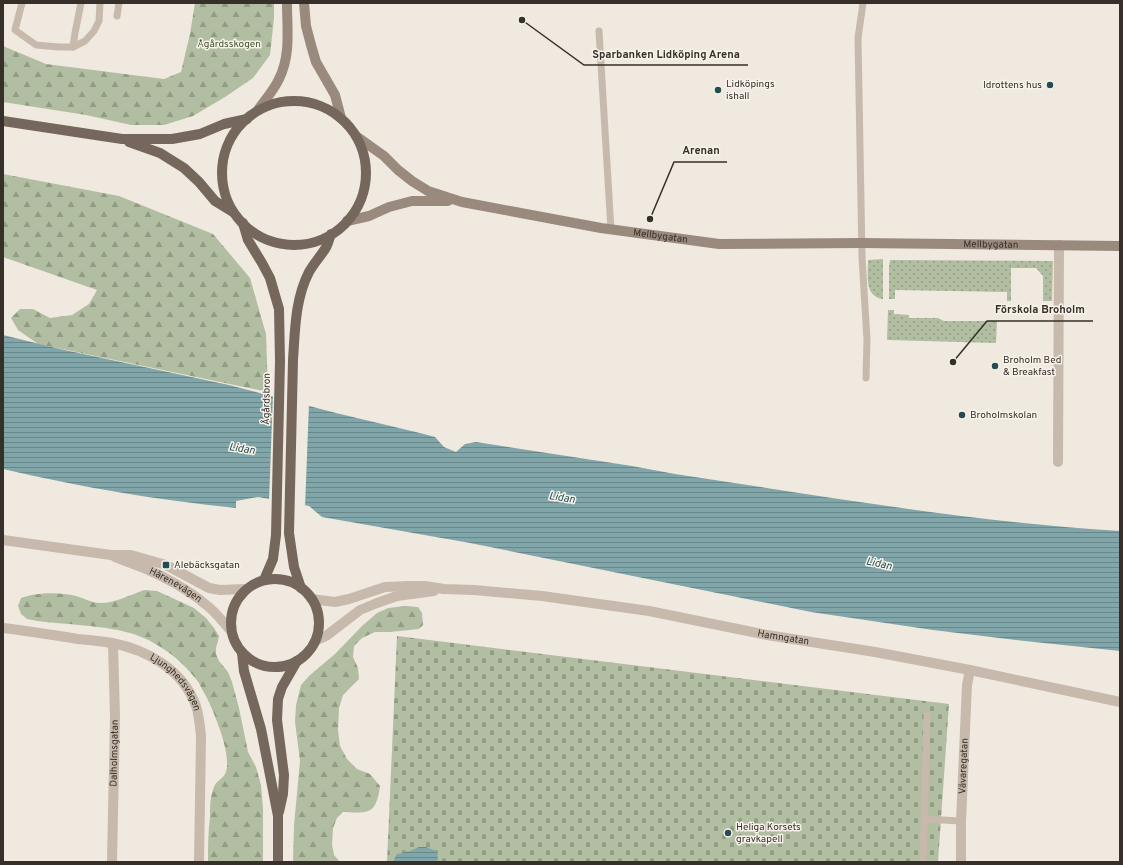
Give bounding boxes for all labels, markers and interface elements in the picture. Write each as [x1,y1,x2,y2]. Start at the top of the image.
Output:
park label: Ågårdsskogen [197,38,261,51]
callout: Sparbanken Lidköping Arena [584,42,748,65]
text: Sparbanken Lidköping Arena [592,48,740,62]
place label: Lidköpings ishall [726,78,775,103]
place label: Idrottens hus [983,79,1042,92]
marker: Idrottens hus [1045,80,1055,90]
marker: Lidköpings ishall [713,85,723,95]
callout: Arenan [674,139,727,162]
text: Arenan [682,144,720,158]
street label: Mellbygatan [632,226,689,246]
street label: Mellbygatan [963,238,1018,251]
callout: Förskola Broholm [987,298,1093,321]
text: Förskola Broholm [995,303,1085,317]
place label: Broholm Bed & Breakfast [1003,354,1061,379]
marker: Broholm Bed & Breakfast [990,361,1000,371]
street label: Ågårdsbron [260,373,274,425]
place label: Broholmskolan [970,409,1037,422]
marker: Broholmskolan [957,410,967,420]
water label: Lidan [228,440,256,458]
water label: Lidan [548,489,576,507]
water label: Lidan [865,554,893,574]
place label: Alebäcksgatan [174,559,240,572]
marker: Alebäcksgatan [161,560,171,570]
street label: Härenevägen [147,565,205,606]
street label: Hamngatan [756,627,810,648]
street label: Ljunghedsvägen [148,651,204,713]
street label: Dalholmsgatan [107,719,121,787]
street label: Vävaregatan [956,738,971,794]
place label: Heliga Korsets gravkapell [736,821,801,846]
marker: Heliga Korsets gravkapell [723,828,733,838]

